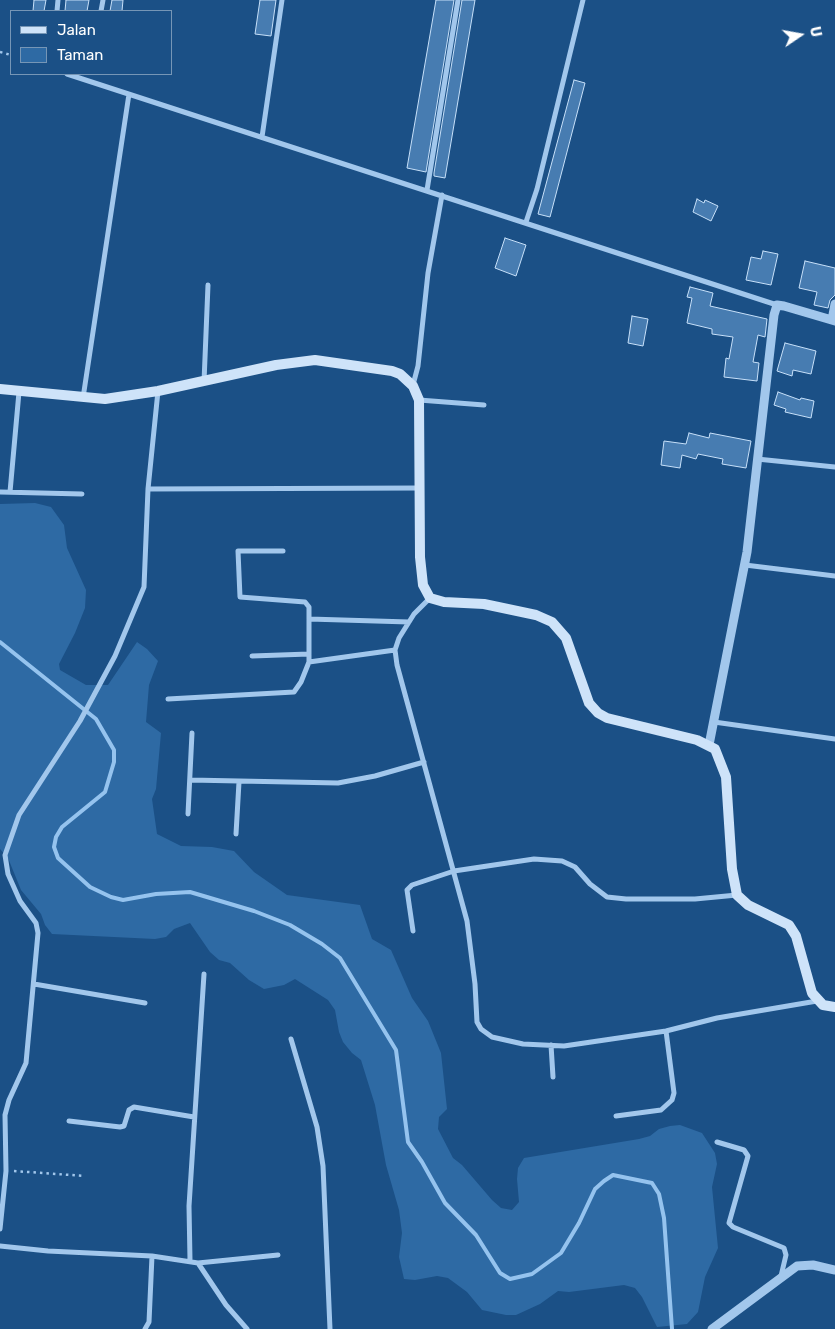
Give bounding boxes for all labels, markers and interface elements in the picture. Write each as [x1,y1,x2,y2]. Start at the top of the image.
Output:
legend [10,10,172,75]
north arrow [775,10,825,60]
text: Jalan [57,21,96,39]
text: U [806,25,825,39]
text: Taman [57,46,103,64]

